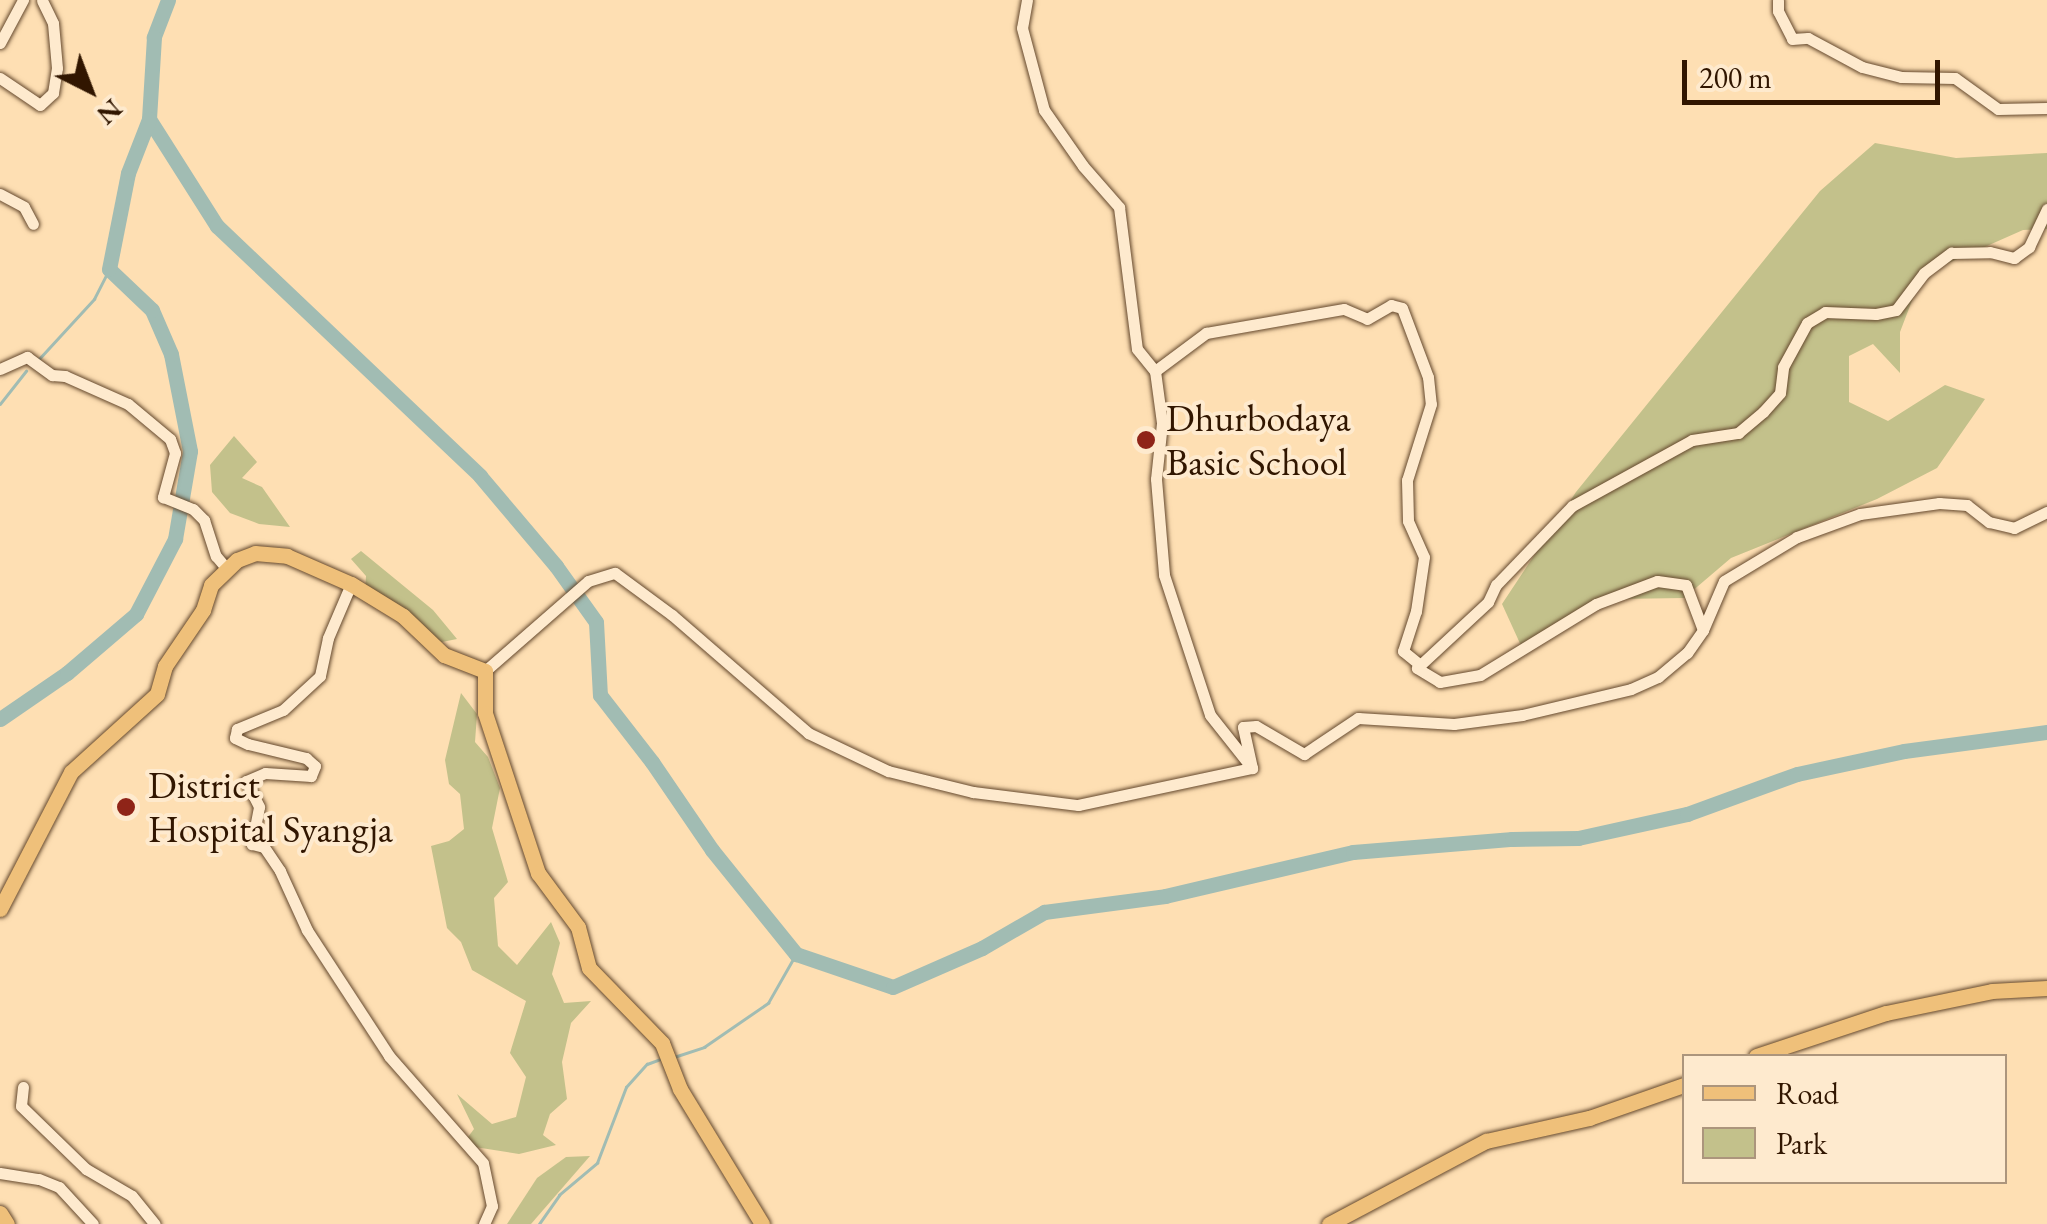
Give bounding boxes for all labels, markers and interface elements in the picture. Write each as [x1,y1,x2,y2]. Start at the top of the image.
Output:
north arrow [40,40,140,140]
scale bar [1687,40,1944,102]
text: 200 m [1699,58,1772,97]
text: N [90,91,131,133]
place label: Dhurbodaya Basic School [1166,395,1351,484]
marker: Dhurbodaya Basic School [1135,429,1157,451]
place label: District Hospital Syangja [148,762,393,852]
marker: District Hospital Syangja [113,794,139,820]
legend [1682,1054,2007,1184]
text: Road [1776,1074,1839,1113]
text: Park [1776,1124,1827,1163]

